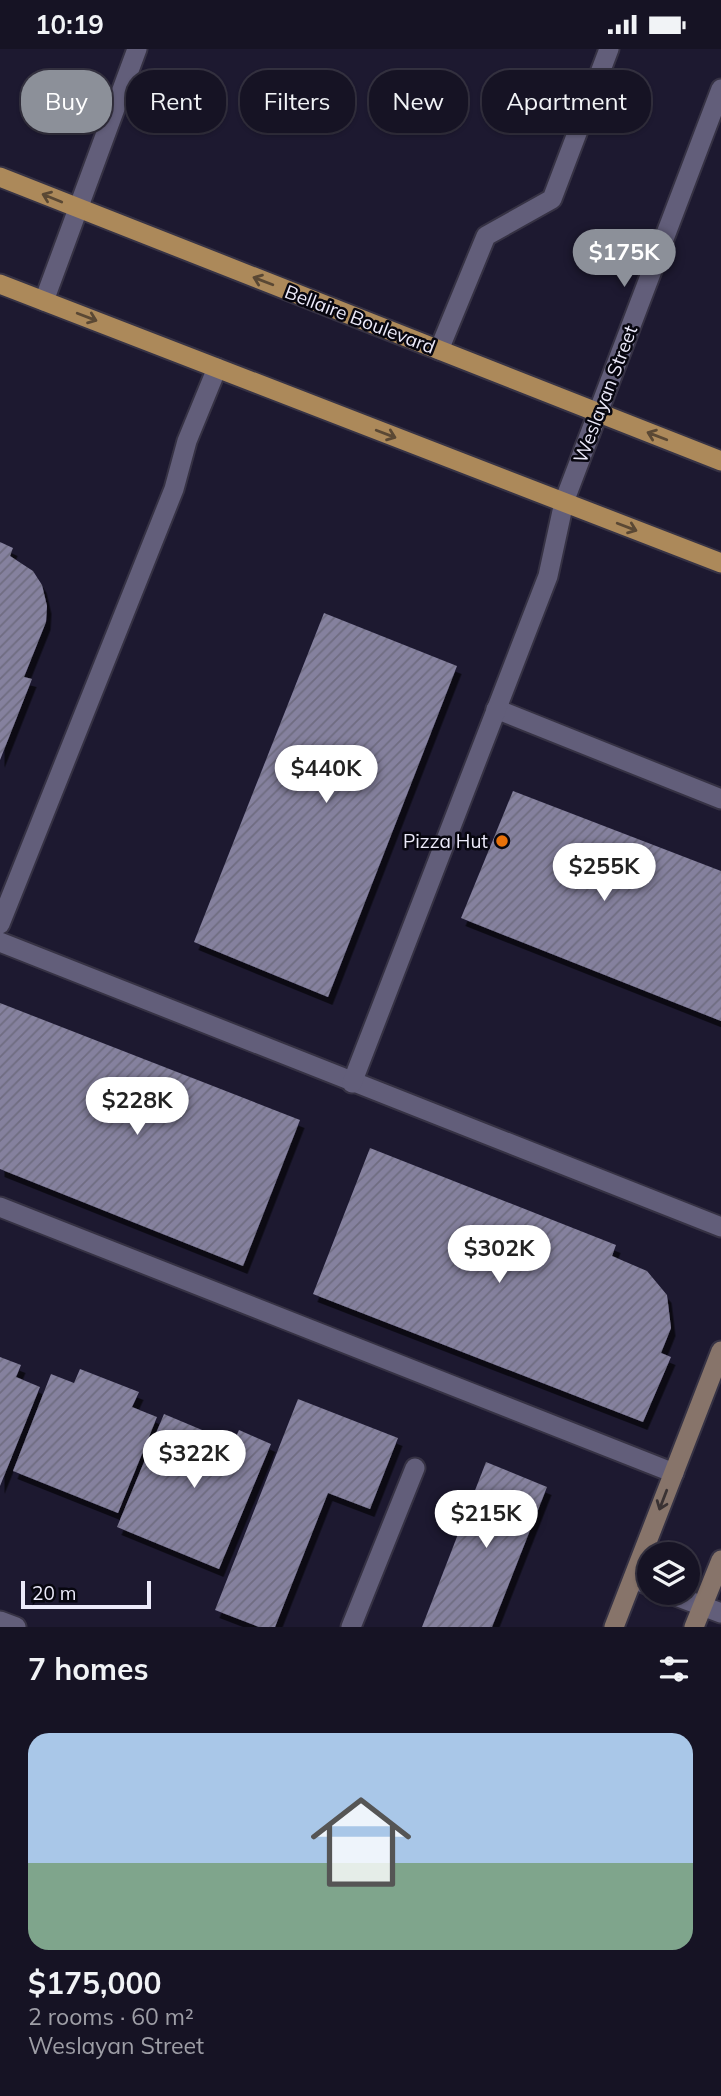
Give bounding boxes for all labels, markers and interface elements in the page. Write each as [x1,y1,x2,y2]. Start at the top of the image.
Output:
text: 10:19 [35,8,104,41]
chip: Buy [21,70,112,133]
chip: Rent [126,70,226,133]
chip: Filters [240,70,355,133]
chip: New [369,70,468,133]
chip: Apartment [482,70,651,133]
one-way arrow [41,190,63,203]
pin: $175K [575,229,673,289]
text: $175K [589,237,659,266]
one-way arrow [253,274,275,287]
street label: Bellaire Boulevard [281,279,439,359]
one-way arrow [75,312,97,325]
street label: Weslayan Street [568,321,642,466]
one-way arrow [375,428,397,441]
one-way arrow [647,429,669,441]
one-way arrow [616,522,638,534]
pin: $440K [277,745,375,805]
text: $440K [291,753,361,782]
place label: Pizza Hut [403,829,488,853]
marker: Pizza Hut [494,833,510,849]
pin: $255K [555,843,653,903]
text: $255K [569,851,639,880]
pin: $228K [88,1077,186,1137]
text: $228K [102,1085,172,1114]
pin: $302K [450,1225,548,1285]
text: $302K [464,1233,534,1262]
pin: $322K [145,1431,243,1490]
text: $322K [159,1438,229,1467]
one-way arrow [656,1488,669,1510]
pin: $215K [437,1491,535,1550]
text: $215K [451,1498,521,1527]
map controls [637,1542,700,1605]
button: layers [637,1542,700,1605]
scale bar [21,1578,150,1610]
text: 20 m [32,1581,76,1605]
text: 7 homes [28,1650,149,1688]
icon: filters [655,1650,693,1688]
icon: home [298,1779,424,1905]
text: $175,000 [28,1964,161,2002]
text: 2 rooms · 60 m² [28,2002,194,2031]
text: Weslayan Street [28,2031,204,2060]

